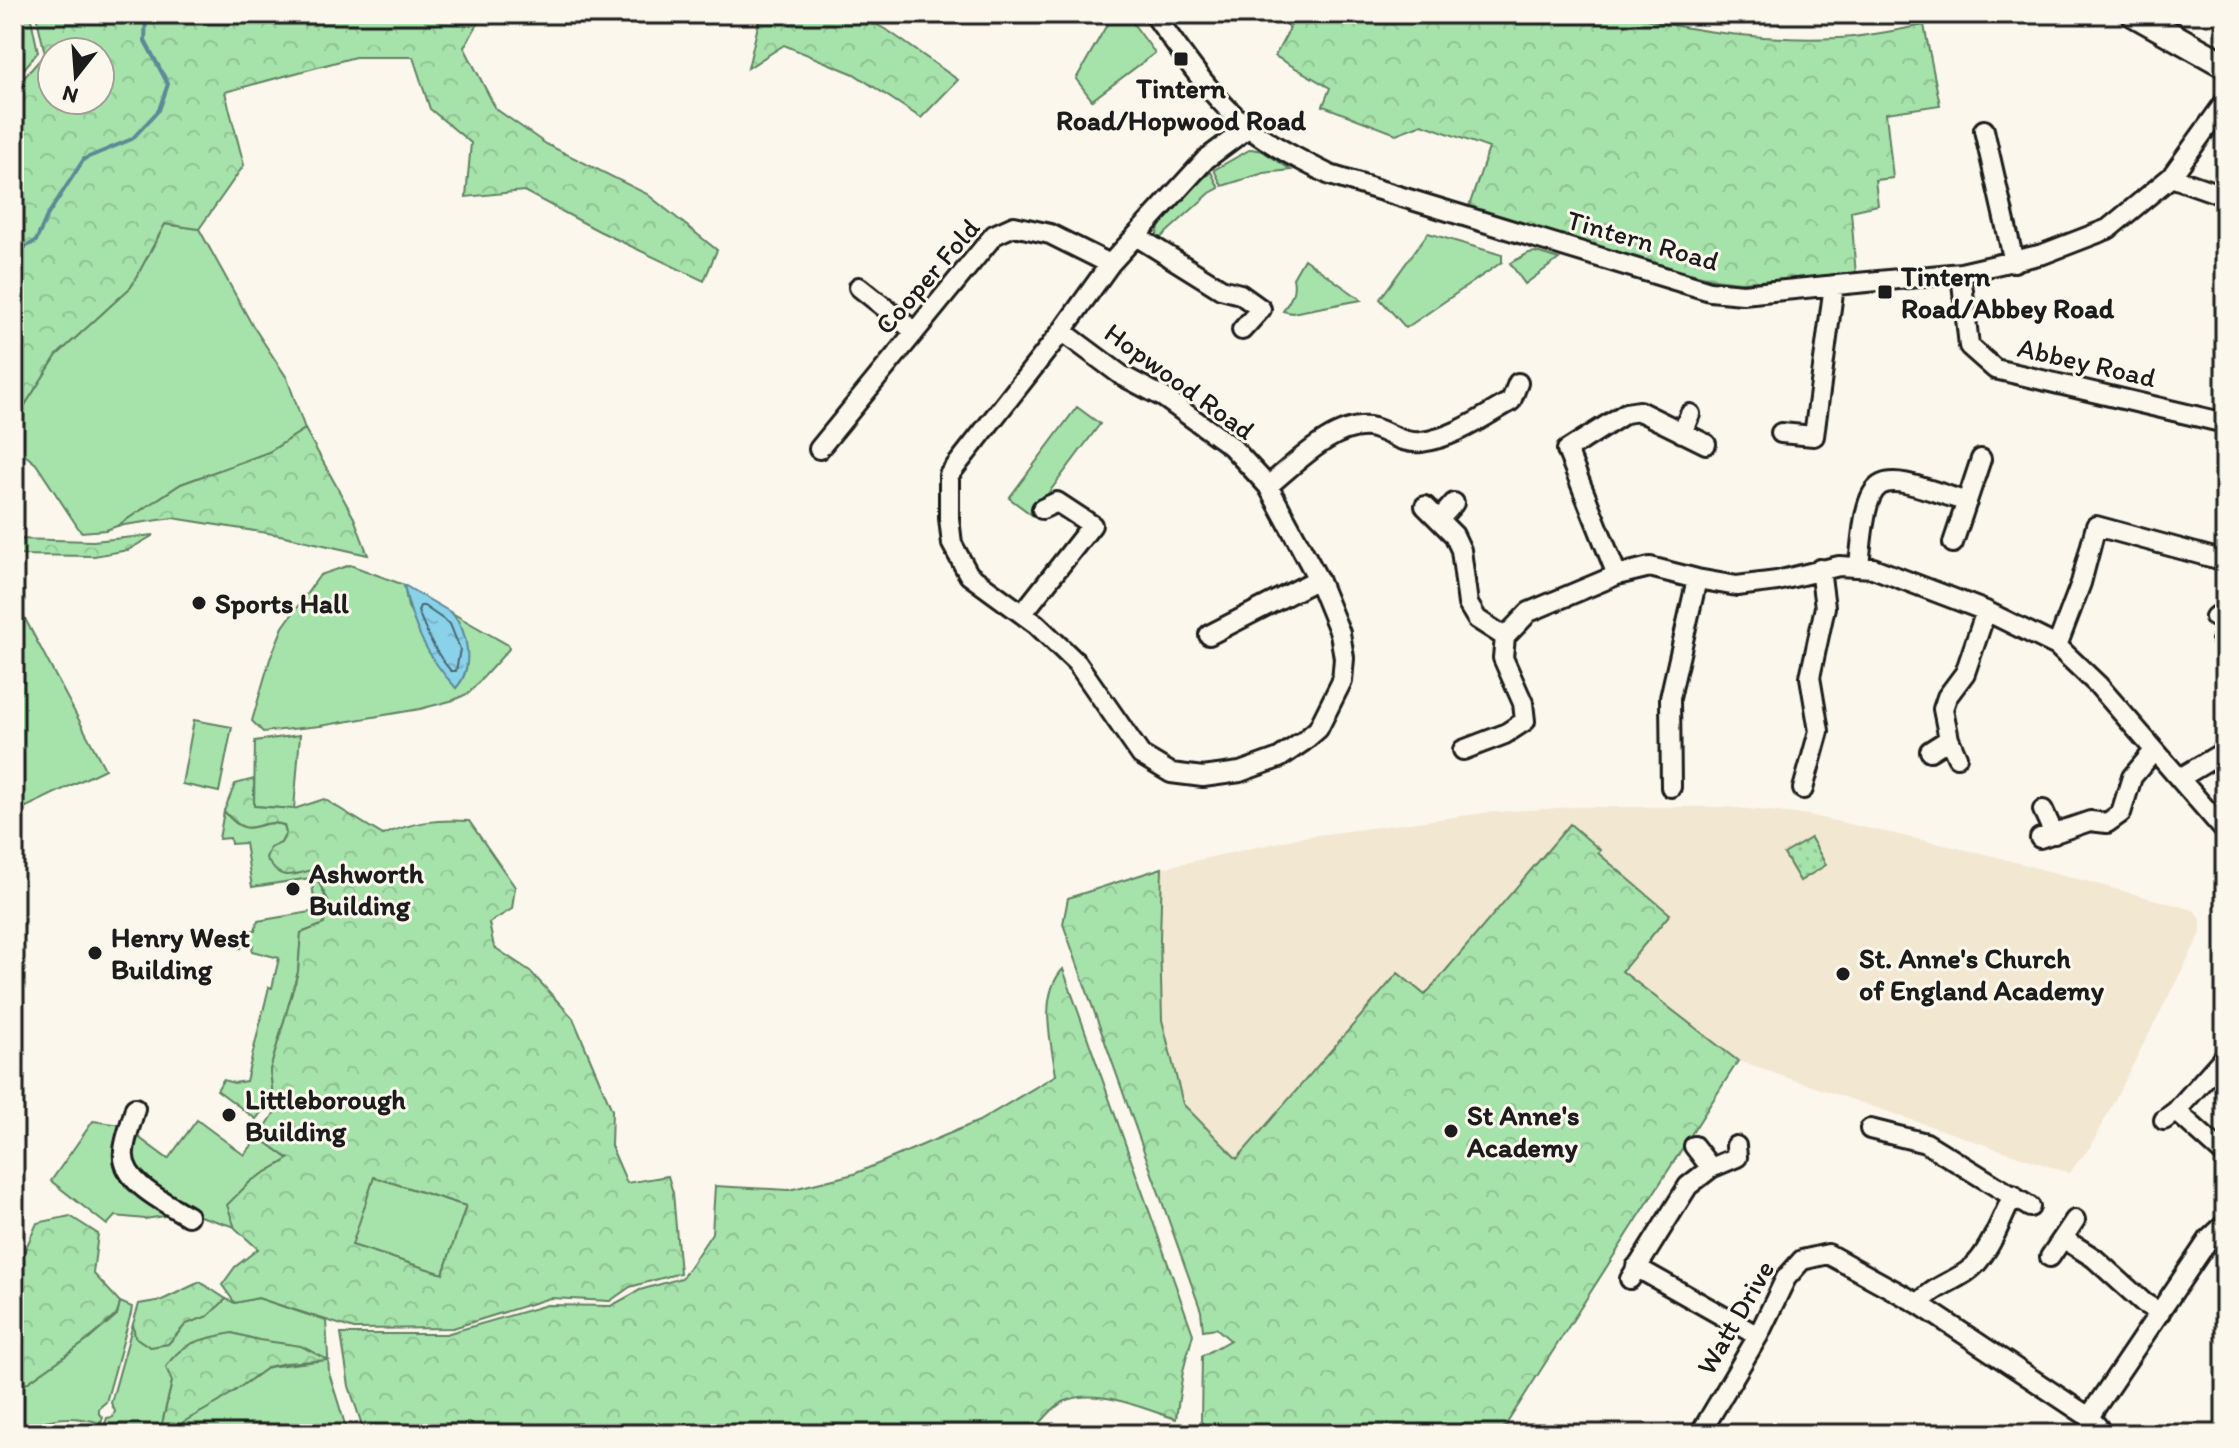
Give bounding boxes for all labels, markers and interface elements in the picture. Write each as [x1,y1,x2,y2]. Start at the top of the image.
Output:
north arrow [36,36,116,116]
marker: Tintern Road/Hopwood Road [1172,50,1190,68]
place label: Tintern Road/Hopwood Road [1056,71,1307,137]
text: N [59,80,81,110]
street label: Tintern Road [1563,202,1723,278]
street label: Cooper Fold [867,211,987,341]
place label: Tintern Road/Abbey Road [1900,259,2115,325]
marker: Tintern Road/Abbey Road [1876,283,1894,301]
street label: Hopwood Road [1098,315,1262,447]
street label: Abbey Road [2014,330,2160,395]
place label: Sports Hall [215,586,349,620]
marker: Sports Hall [190,594,208,612]
place label: Ashworth Building [308,856,425,922]
marker: Ashworth Building [284,880,302,898]
place label: Henry West Building [111,920,250,986]
place label: St. Anne's Church of England Academy [1859,941,2105,1007]
marker: Henry West Building [86,944,104,962]
marker: St. Anne's Church of England Academy [1834,965,1852,983]
place label: Littleborough Building [245,1082,406,1148]
place label: St Anne's Academy [1466,1098,1579,1164]
marker: Littleborough Building [220,1106,238,1124]
marker: St Anne's Academy [1442,1122,1460,1140]
street label: Watt Drive [1689,1254,1781,1380]

